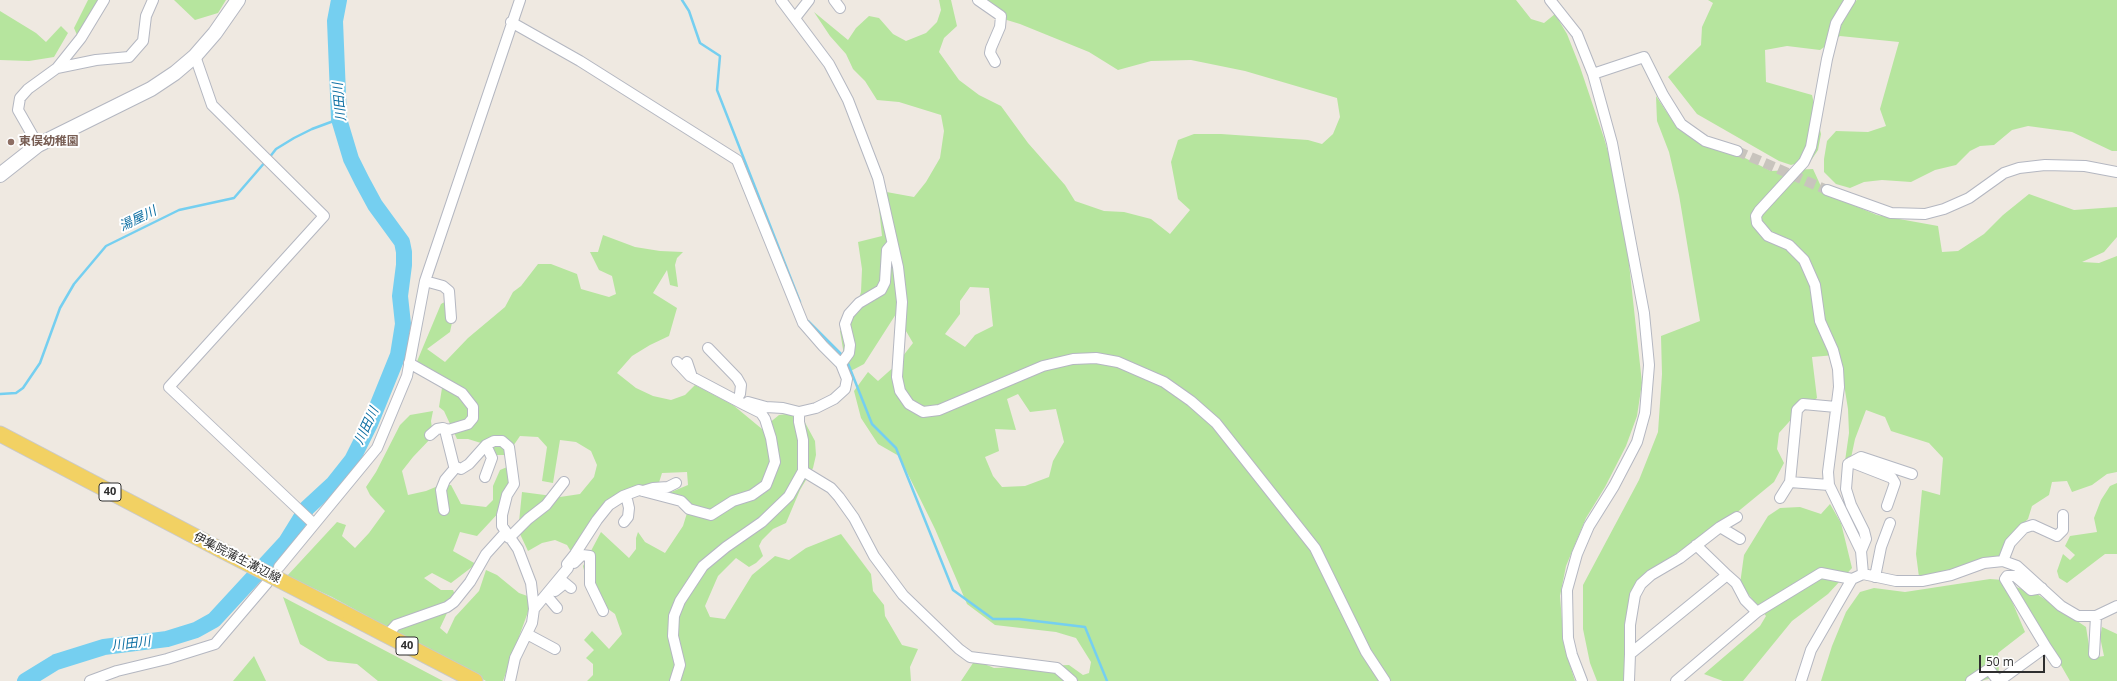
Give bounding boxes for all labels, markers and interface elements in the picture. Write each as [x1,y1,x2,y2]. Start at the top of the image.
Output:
water label: 川田川 [331,82,349,122]
place label: 東俣幼稚園 [19,135,79,149]
marker: 東俣幼稚園 [6,137,16,147]
water label: 湯屋川 [117,203,159,235]
water label: 川田川 [352,405,382,447]
road number: 40 [99,483,121,501]
street label: 伊集院蒲生溝辺線 [191,530,283,586]
water label: 川田川 [111,634,151,654]
road number: 40 [396,637,418,655]
scale bar [1981,647,2047,673]
text: 50 m [1986,653,2014,670]

